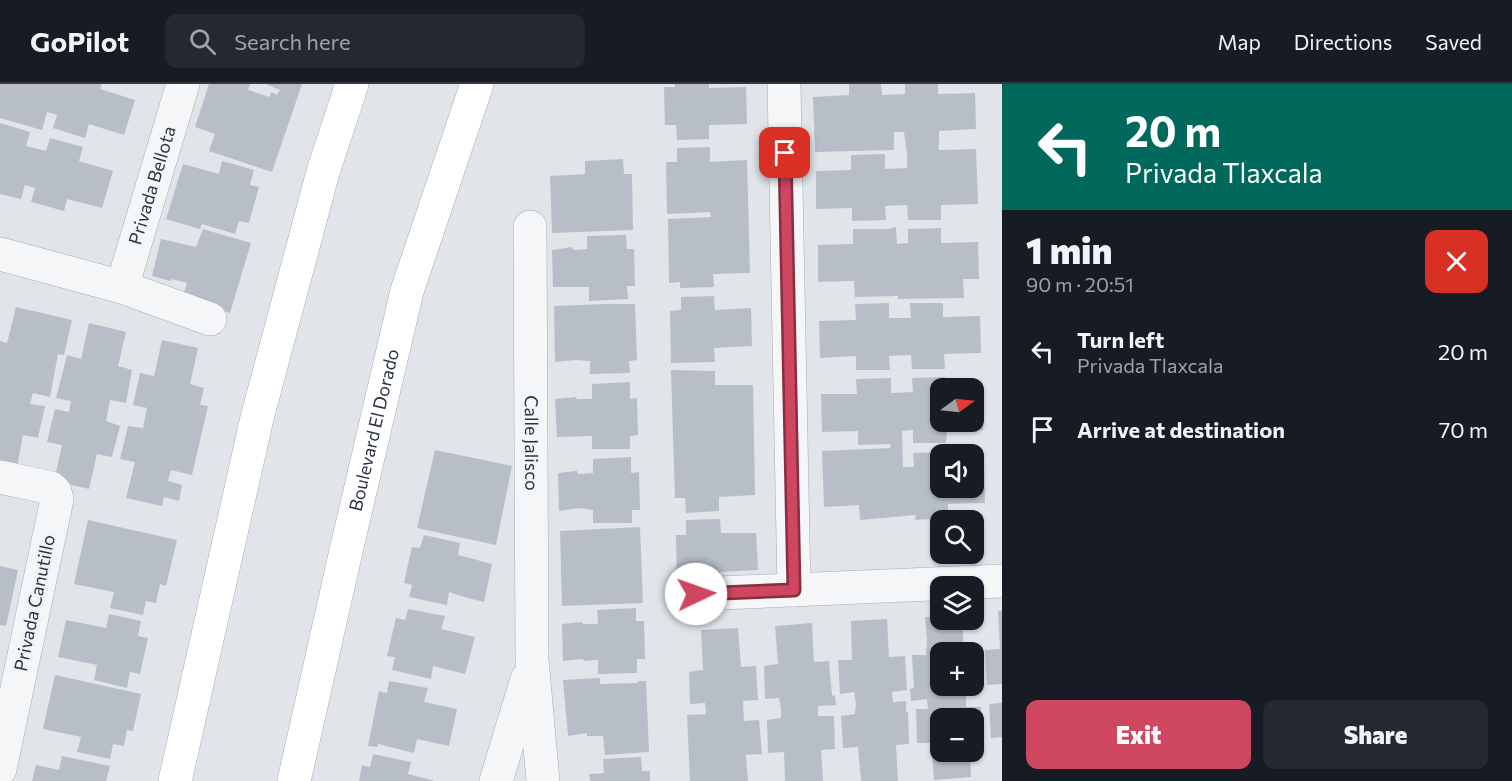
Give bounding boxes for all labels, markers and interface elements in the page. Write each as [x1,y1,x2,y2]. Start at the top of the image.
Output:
search box [165,14,585,68]
text: GoPilot [30,24,129,58]
icon: search [186,25,219,58]
text: Search here [234,28,351,55]
text: Map [1218,29,1261,54]
text: Directions [1294,29,1392,54]
text: Saved [1425,29,1482,54]
text: 20 m [1125,104,1221,156]
icon: left [1026,108,1104,186]
street label: Privada Bellota [123,123,180,247]
pin [759,127,810,178]
icon: arrive [768,136,801,169]
text: Privada Tlaxcala [1125,156,1323,189]
text: 1 min [1026,227,1112,271]
button: close [1425,230,1488,293]
text: 90 m · 20:51 [1026,272,1134,296]
text: Turn left [1077,326,1164,353]
icon: left [1026,335,1059,368]
text: 20 m [1438,338,1488,365]
street label: Boulevard El Dorado [344,347,403,513]
text: Privada Tlaxcala [1077,353,1223,377]
north arrow [930,378,984,432]
map controls [930,378,984,762]
street label: Calle Jalisco [521,395,543,491]
icon: arrive [1026,413,1059,446]
text: Arrive at destination [1077,416,1285,443]
text: 70 m [1439,416,1488,443]
button: sound [930,444,984,498]
button: search [930,510,984,564]
street label: Privada Canutillo [9,533,59,673]
position arrow [664,562,728,626]
button: layers [930,576,984,630]
button: + [930,642,984,696]
button: Exit [1026,700,1251,769]
button: Share [1263,700,1488,769]
button: − [930,708,984,762]

